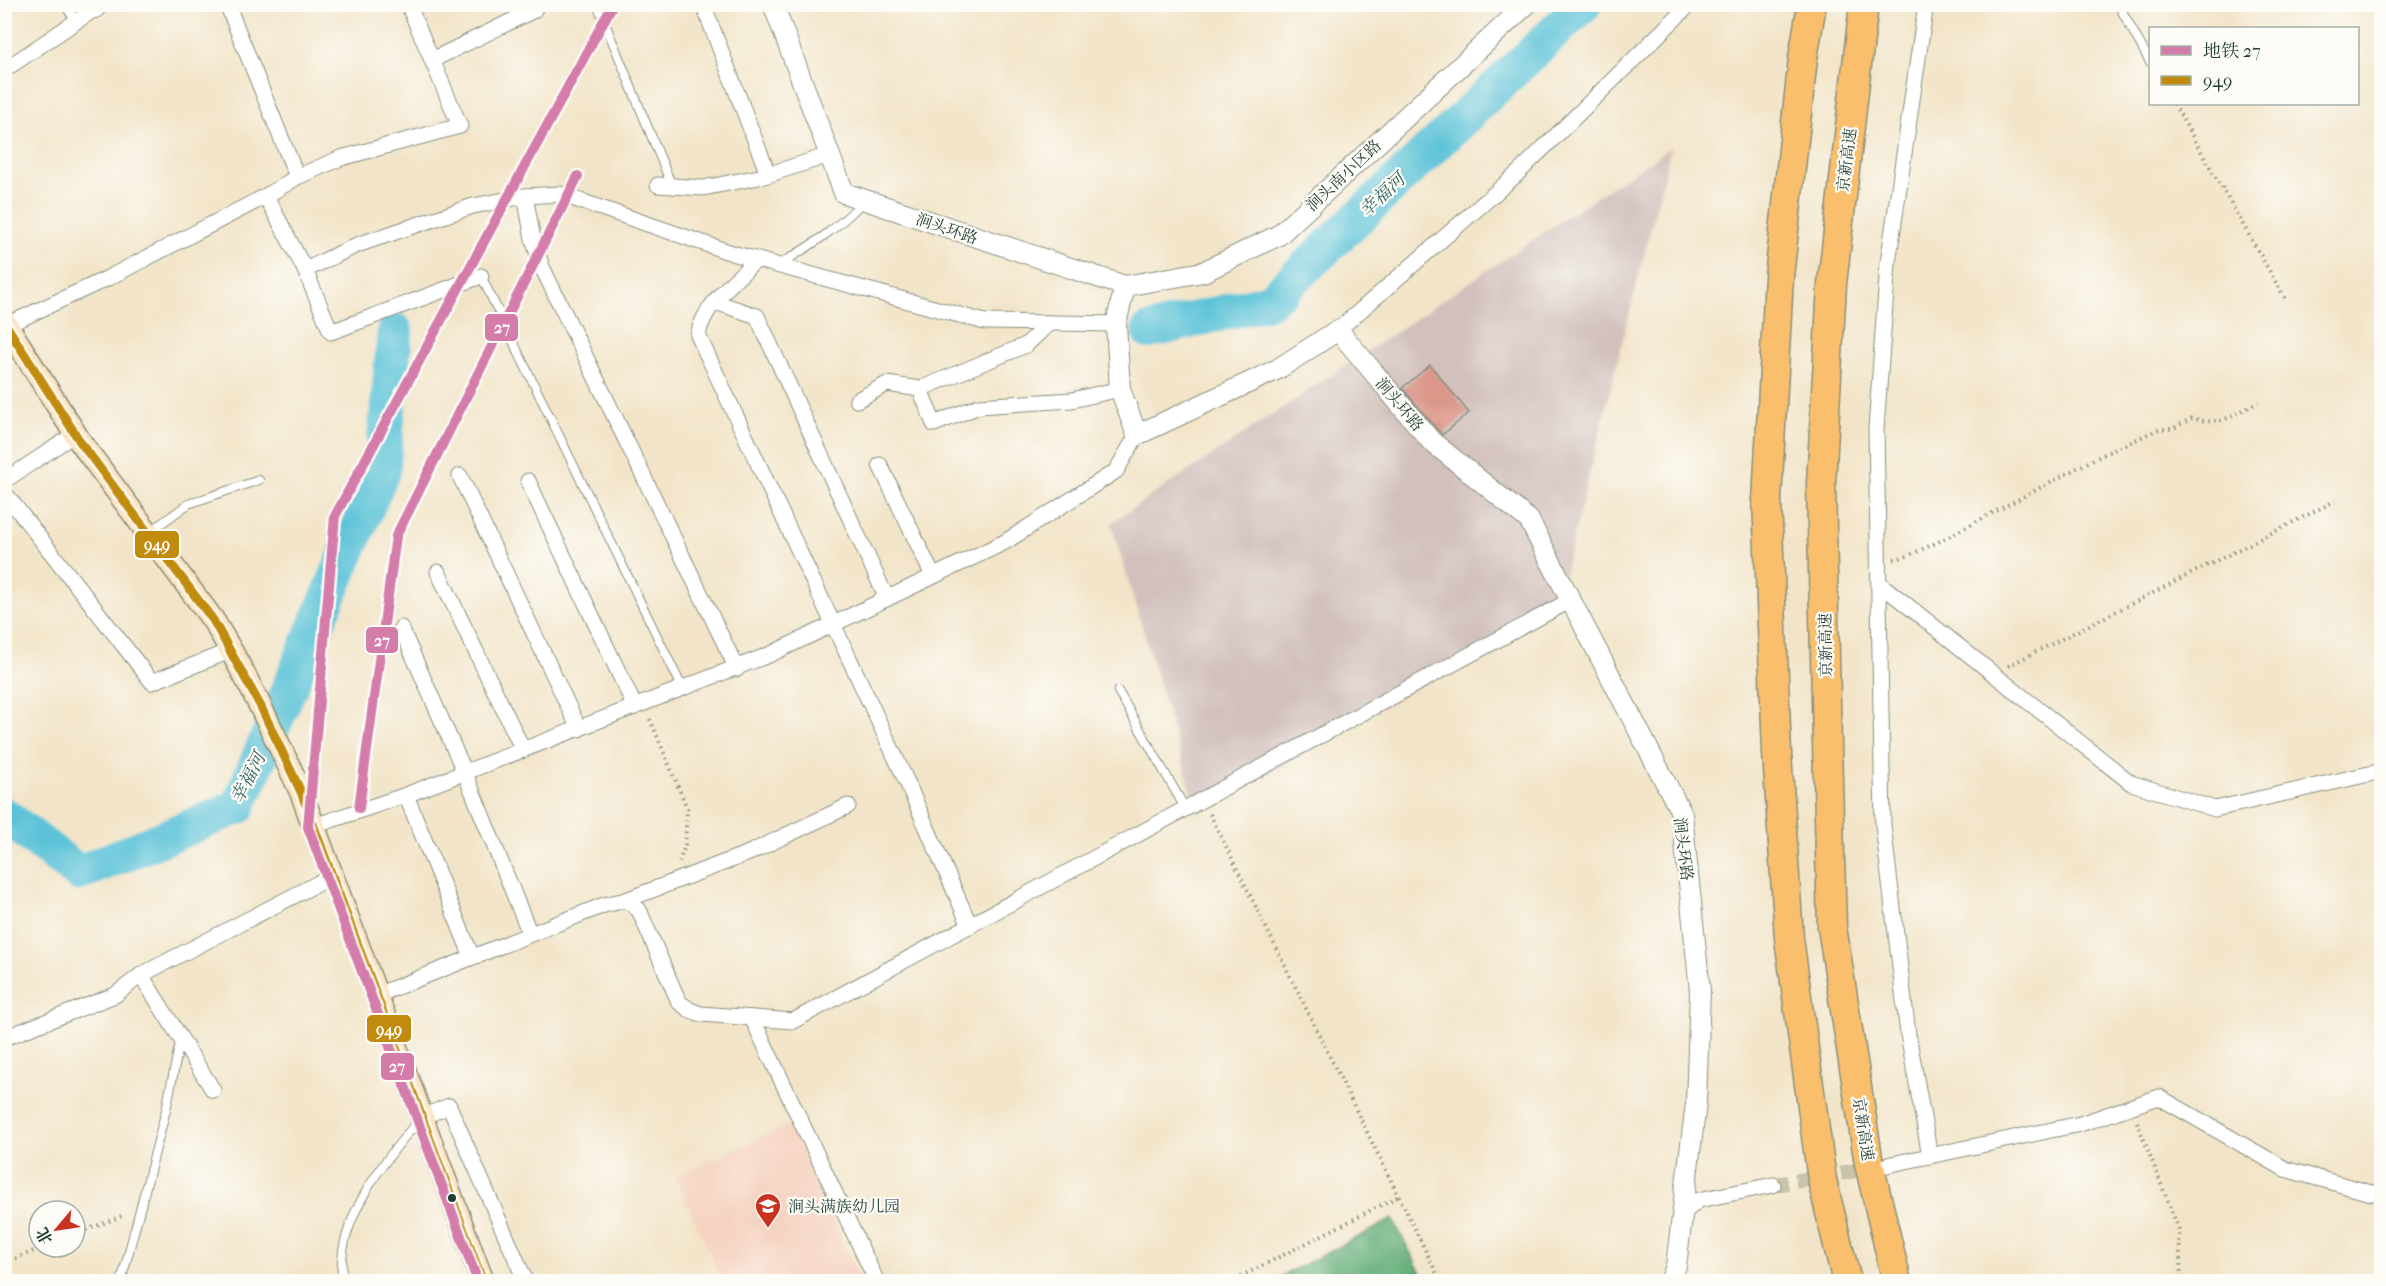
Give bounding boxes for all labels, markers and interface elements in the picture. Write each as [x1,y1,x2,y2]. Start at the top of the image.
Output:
legend [2149,27,2359,105]
text: 地铁 27 [2203,41,2261,62]
text: 949 [2203,71,2232,92]
street label: 京新高速 [1833,127,1860,193]
street label: 涧头南小区路 [1302,136,1385,215]
water label: 幸福河 [1355,167,1411,221]
street label: 涧头环路 [913,209,980,248]
line badge: 27 [484,313,519,342]
text: 27 [494,318,510,337]
street label: 涧头环路 [1372,374,1427,435]
line badge: 949 [134,530,180,559]
text: 949 [143,535,170,555]
street label: 京新高速 [1815,613,1836,677]
line badge: 27 [365,626,399,654]
text: 27 [374,631,390,650]
water label: 幸福河 [227,747,271,807]
street label: 涧头环路 [1670,816,1697,882]
line badge: 949 [366,1014,412,1043]
text: 949 [375,1020,402,1040]
line badge: 27 [380,1052,415,1081]
text: 27 [389,1057,405,1076]
street label: 京新高速 [1849,1096,1878,1162]
school or university icon: 涧头满族幼儿园 [753,1191,783,1229]
unlabelled marker [446,1192,458,1204]
place label: 涧头满族幼儿园 [788,1197,900,1216]
north arrow [27,1199,87,1259]
text: 北 [32,1224,57,1248]

